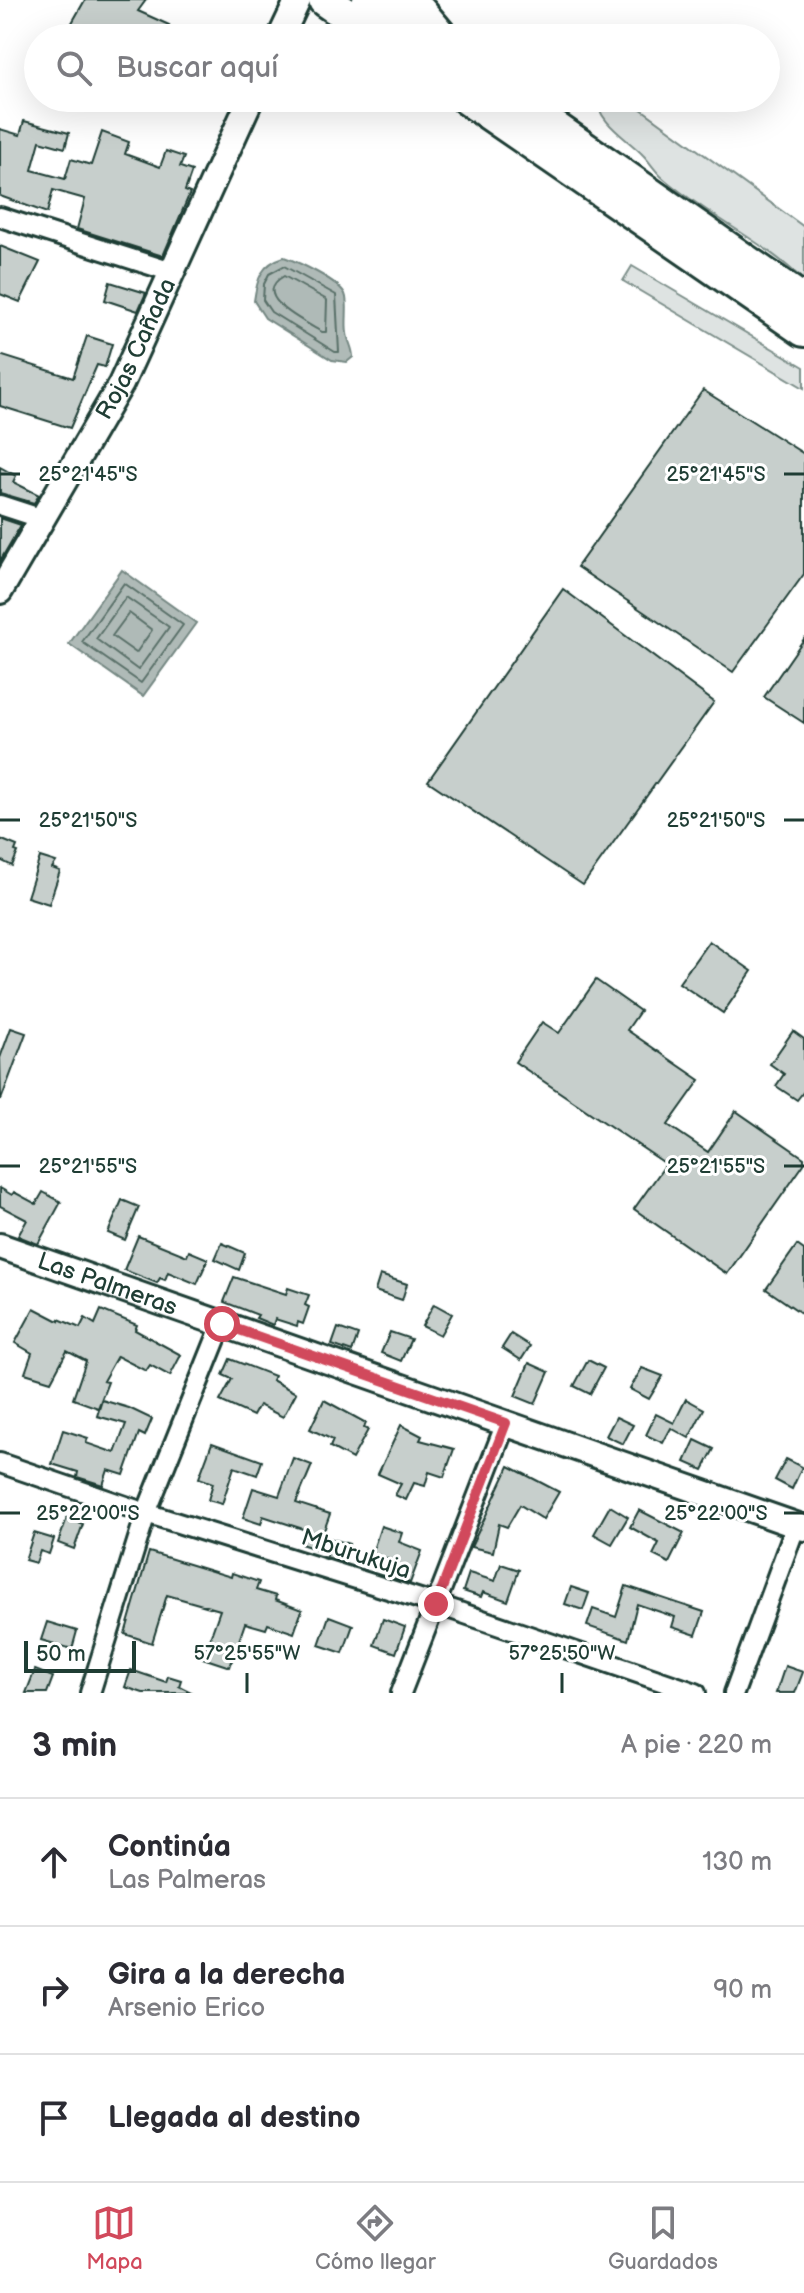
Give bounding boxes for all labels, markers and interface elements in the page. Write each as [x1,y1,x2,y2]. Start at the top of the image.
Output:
search box [24,24,780,112]
icon: search [52,46,96,90]
text: Buscar aquí [116,50,278,86]
street label: Rojas Cañada [89,274,182,424]
text: 25°21'45"S [38,463,138,487]
text: 25°21'45"S [666,463,766,487]
text: 25°21'50"S [39,809,137,833]
text: 25°21'50"S [667,809,765,833]
text: 25°21'55"S [39,1155,137,1179]
text: 25°21'55"S [667,1155,765,1179]
street label: Las Palmeras [34,1246,181,1322]
route start [204,1306,240,1342]
text: 25°22'00"S [36,1502,140,1526]
text: 25°22'00"S [664,1502,768,1526]
street label: Mburukuja [297,1523,415,1585]
route end [418,1586,454,1622]
scale bar [24,1637,136,1673]
text: 50 m [36,1641,86,1668]
text: 57°25'55"W [194,1642,300,1666]
text: 57°25'50"W [508,1642,616,1666]
text: 3 min [32,1725,117,1766]
text: A pie · 220 m [621,1730,772,1761]
text: Continúa [108,1829,231,1865]
icon: ahead [32,1840,76,1884]
text: 130 m [702,1847,772,1878]
text: Las Palmeras [108,1865,266,1896]
text: Gira a la derecha [108,1957,345,1993]
icon: right [32,1968,76,2012]
text: 90 m [713,1975,772,2006]
text: Arsenio Erico [108,1993,265,2024]
icon: arrive [32,2096,76,2140]
text: Llegada al destino [108,2100,361,2136]
tab: Mapa [86,2201,143,2276]
tab: Cómo llegar [315,2201,436,2276]
tab: Guardados [608,2201,718,2276]

